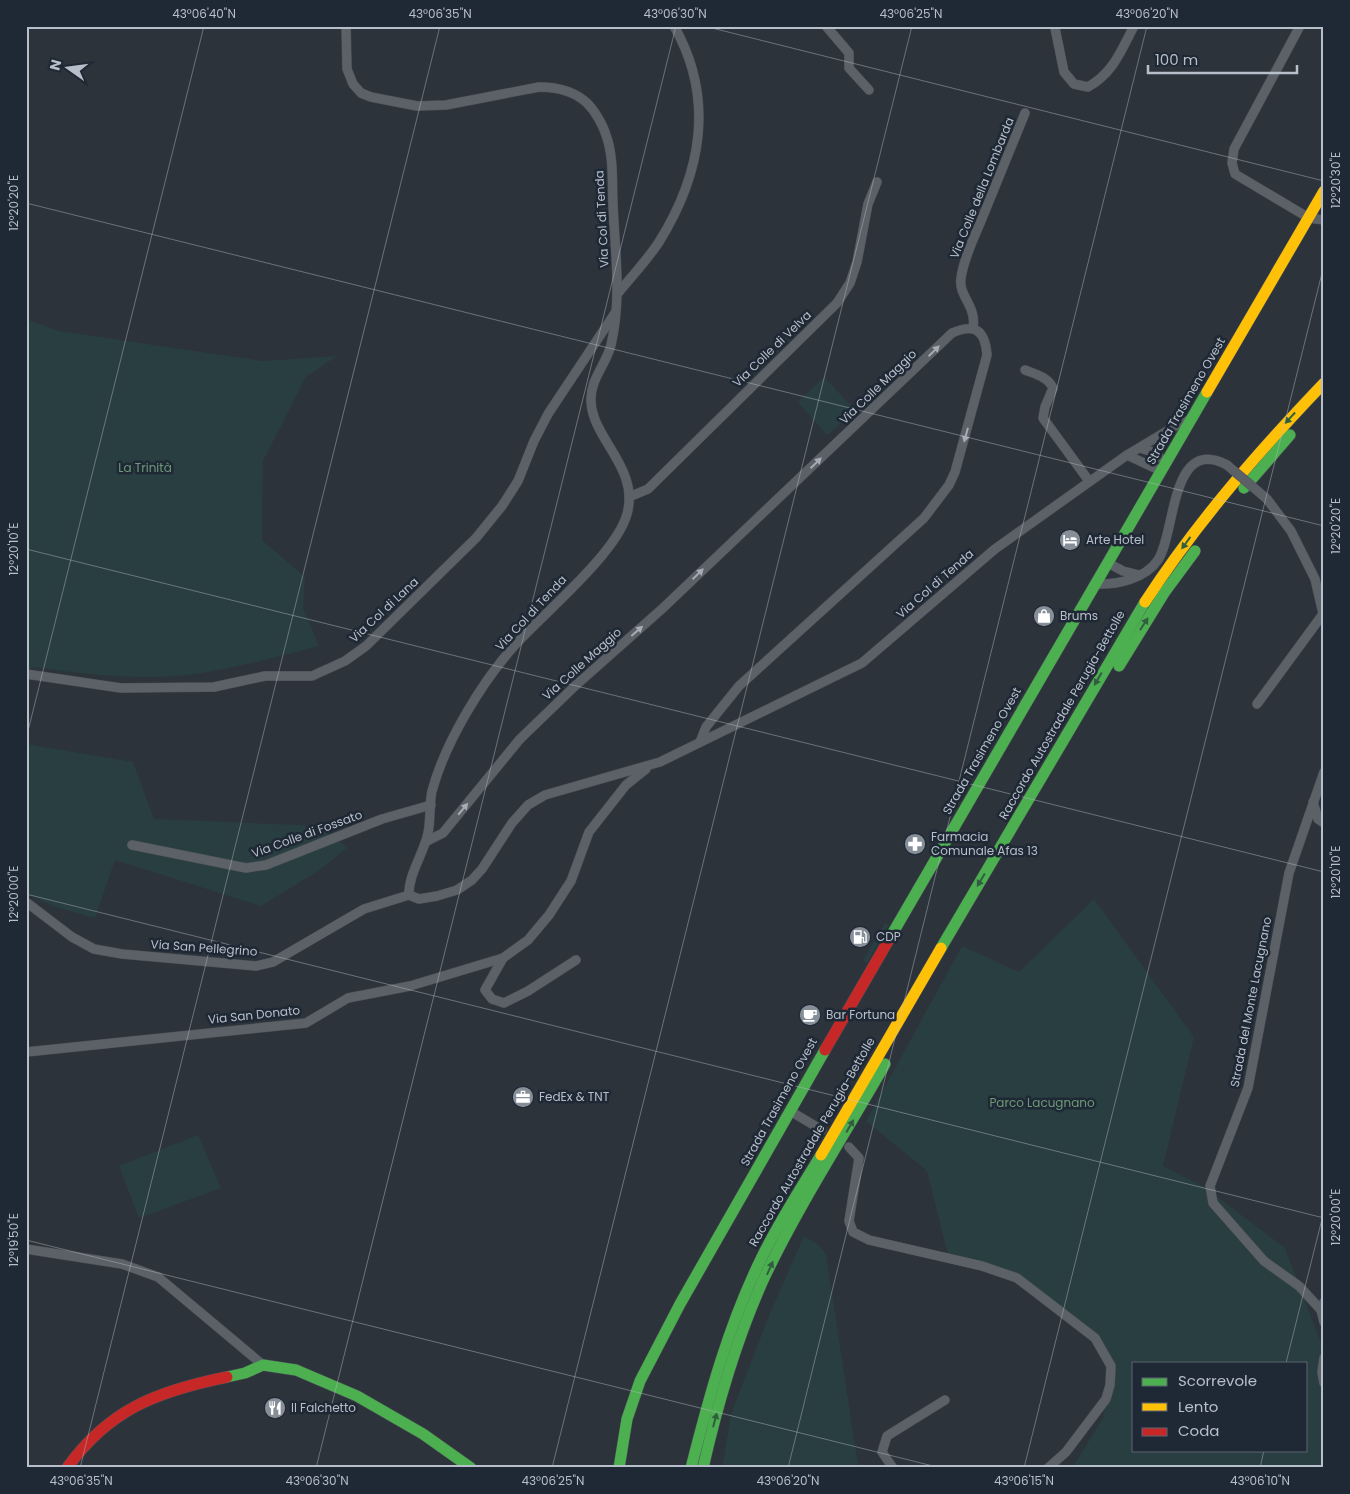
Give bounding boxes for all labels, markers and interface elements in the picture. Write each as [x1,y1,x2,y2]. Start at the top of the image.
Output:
text: 43°06'40"N [172,5,236,22]
text: 43°06'35"N [408,5,472,22]
text: 43°06'30"N [643,5,707,22]
text: 43°06'25"N [880,5,942,22]
text: 43°06'20"N [1116,5,1178,22]
north arrow [42,42,92,92]
scale bar [1148,42,1296,74]
text: 100 m [1155,49,1198,70]
text: N [44,57,66,72]
street label: Via Colle della Lombarda [945,115,1018,261]
text: 12°20'30"E [1327,152,1344,208]
street label: Via Col di Tenda [590,170,613,268]
text: 12°20'20"E [5,175,22,231]
street label: Via Colle di Velva [729,307,815,391]
street label: Strada Trasimeno Ovest [1142,334,1229,467]
street label: Via Colle Maggio [835,345,920,428]
one-way arrow [928,345,940,357]
one-way arrow [1284,412,1296,424]
one-way arrow [962,427,970,443]
one-way arrow [810,457,822,469]
park label: La Trinità [118,459,172,476]
text: 12°20'20"E [1327,498,1344,554]
text: 12°20'10"E [5,522,22,576]
hotel icon: Arte Hotel [1058,528,1082,552]
place label: Arte Hotel [1086,531,1144,548]
one-way arrow [1181,536,1192,549]
street label: Via Col di Tenda [892,545,977,622]
one-way arrow [692,568,704,580]
street label: Via Col di Tenda [491,571,570,654]
street label: Via Col di Lana [345,573,422,646]
shop icon: Brums [1032,604,1056,628]
street label: Raccordo Autostradale Perugia-Bettolle [994,607,1129,822]
place label: Brums [1060,607,1098,624]
one-way arrow [1139,617,1149,630]
street label: Via Colle Maggio [538,623,625,704]
one-way arrow [630,625,642,637]
one-way arrow [1094,672,1102,686]
street label: Strada Trasimeno Ovest [938,684,1025,817]
one-way arrow [457,803,468,816]
street label: Via Colle di Fossato [249,806,365,861]
place label: Farmacia Comunale Afas 13 [931,828,1038,859]
pharmacy icon: Farmacia Comunale Afas 13 [903,832,927,856]
text: 12°20'10"E [1327,845,1344,899]
text: 12°20'00"E [5,866,22,922]
one-way arrow [976,873,985,886]
street label: Strada del Monte Lacugnano [1226,915,1275,1089]
fuel station icon: CDP [848,925,872,949]
place label: CDP [876,928,901,945]
street label: Via San Pellegrino [150,935,258,960]
street label: Via San Donato [207,1001,301,1028]
cafe icon: Bar Fortuna [798,1003,822,1027]
place label: Bar Fortuna [826,1006,895,1023]
street label: Raccordo Autostradale Perugia-Bettolle [744,1034,879,1249]
street label: Strada Trasimeno Ovest [736,1035,821,1169]
office icon: FedEx & TNT [511,1085,535,1109]
place label: FedEx & TNT [539,1088,610,1105]
park label: Parco Lacugnano [989,1094,1095,1111]
one-way arrow [845,1120,854,1133]
text: 12°20'00"E [1327,1189,1344,1245]
text: 12°19'50"E [5,1213,22,1267]
one-way arrow [766,1261,774,1275]
legend [1132,1362,1308,1452]
text: Scorrevole [1178,1370,1257,1391]
restaurant icon: Il Falchetto [263,1396,287,1420]
text: Lento [1178,1396,1218,1417]
place label: Il Falchetto [291,1399,356,1416]
one-way arrow [711,1413,719,1428]
text: Coda [1178,1420,1219,1441]
text: 43°06'35"N [49,1472,113,1489]
text: 43°06'30"N [285,1472,349,1489]
text: 43°06'25"N [522,1472,584,1489]
text: 43°06'20"N [757,1472,819,1489]
text: 43°06'15"N [994,1472,1054,1489]
text: 43°06'10"N [1230,1472,1290,1489]

